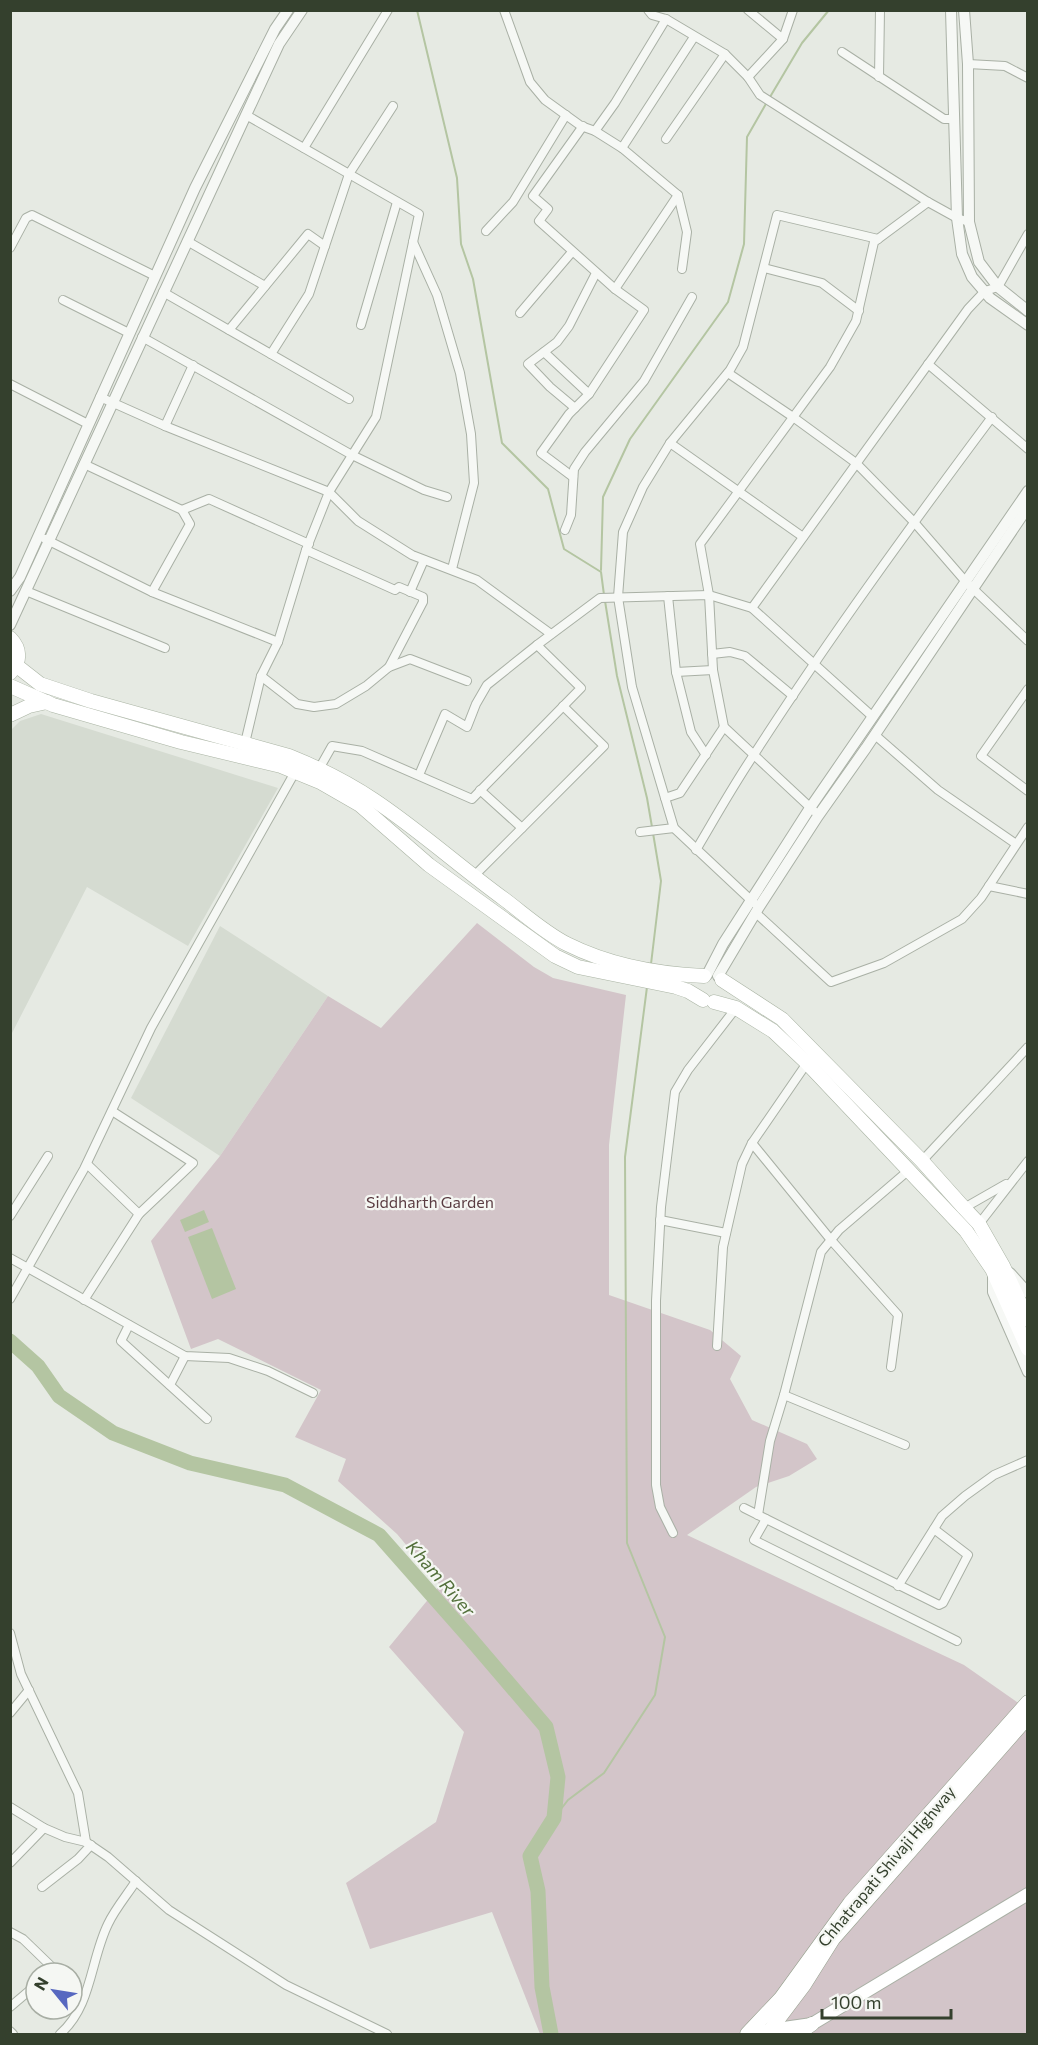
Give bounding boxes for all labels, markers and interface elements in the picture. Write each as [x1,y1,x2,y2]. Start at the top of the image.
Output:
park label: Siddharth Garden [366,1192,494,1211]
water label: Kham River [402,1536,480,1621]
street label: Chhatrapati Shivaji Highway [813,1782,959,1950]
north arrow [24,1961,84,2021]
text: N [29,1973,52,1993]
scale bar [822,1982,951,2020]
text: 100 m [831,1991,881,2013]

